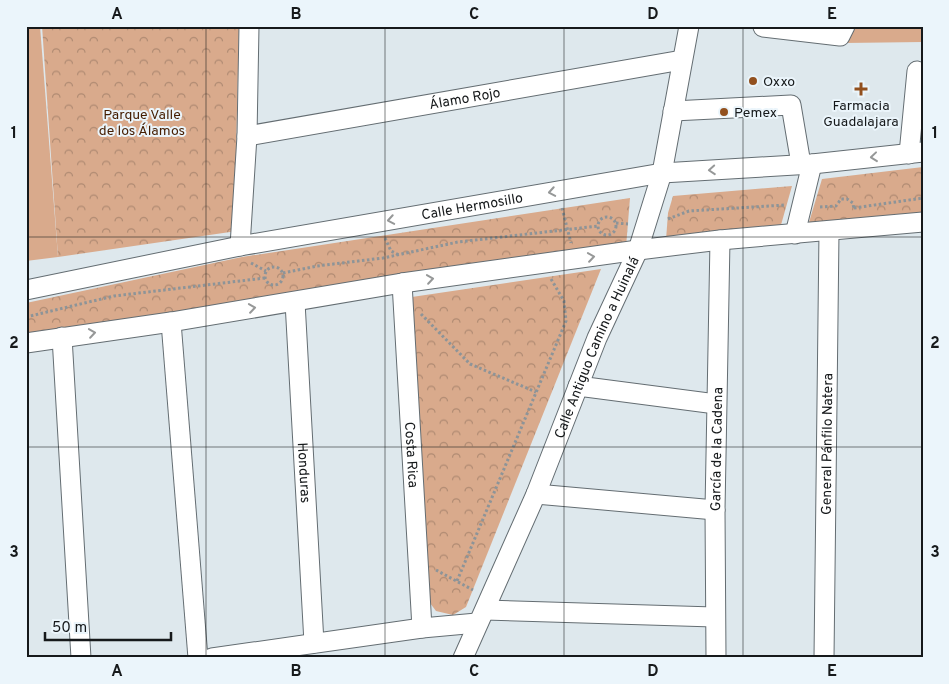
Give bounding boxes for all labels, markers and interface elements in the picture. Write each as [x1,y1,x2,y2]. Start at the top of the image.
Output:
text: A [111,5,123,25]
text: B [290,5,302,25]
text: C [469,5,479,25]
text: D [647,5,659,25]
text: E [827,5,837,25]
place label: Oxxo [763,74,795,91]
marker: Oxxo [747,75,759,87]
marker: Farmacia Guadalajara [855,83,867,95]
street label: Álamo Rojo [428,85,502,114]
place label: Farmacia Guadalajara [823,98,899,131]
place label: Pemex [734,105,777,122]
marker: Pemex [718,106,730,118]
park label: Parque Valle de los Álamos [99,107,185,140]
text: 1 [11,124,17,144]
text: 1 [932,124,938,144]
one-way arrow [870,151,878,162]
one-way arrow [708,164,716,175]
one-way arrow [547,186,556,196]
street label: Calle Hermosillo [420,190,525,224]
one-way arrow [387,214,396,224]
one-way arrow [587,252,595,262]
street label: Calle Antiguo Camino a Huinalá [551,254,644,441]
one-way arrow [426,275,434,285]
one-way arrow [248,304,257,314]
one-way arrow [88,328,96,339]
text: 2 [9,334,19,354]
text: 2 [930,334,940,354]
street label: General Pánfilo Natera [819,373,837,515]
street label: García de la Cadena [708,387,727,511]
street label: Costa Rica [400,421,421,488]
street label: Honduras [293,442,313,504]
text: 3 [9,543,19,563]
text: 3 [930,543,940,563]
scale bar [45,609,171,641]
text: 50 m [52,619,87,638]
text: A [111,662,123,682]
text: B [290,662,302,682]
text: C [469,662,479,682]
text: D [647,662,659,682]
text: E [827,662,837,682]

